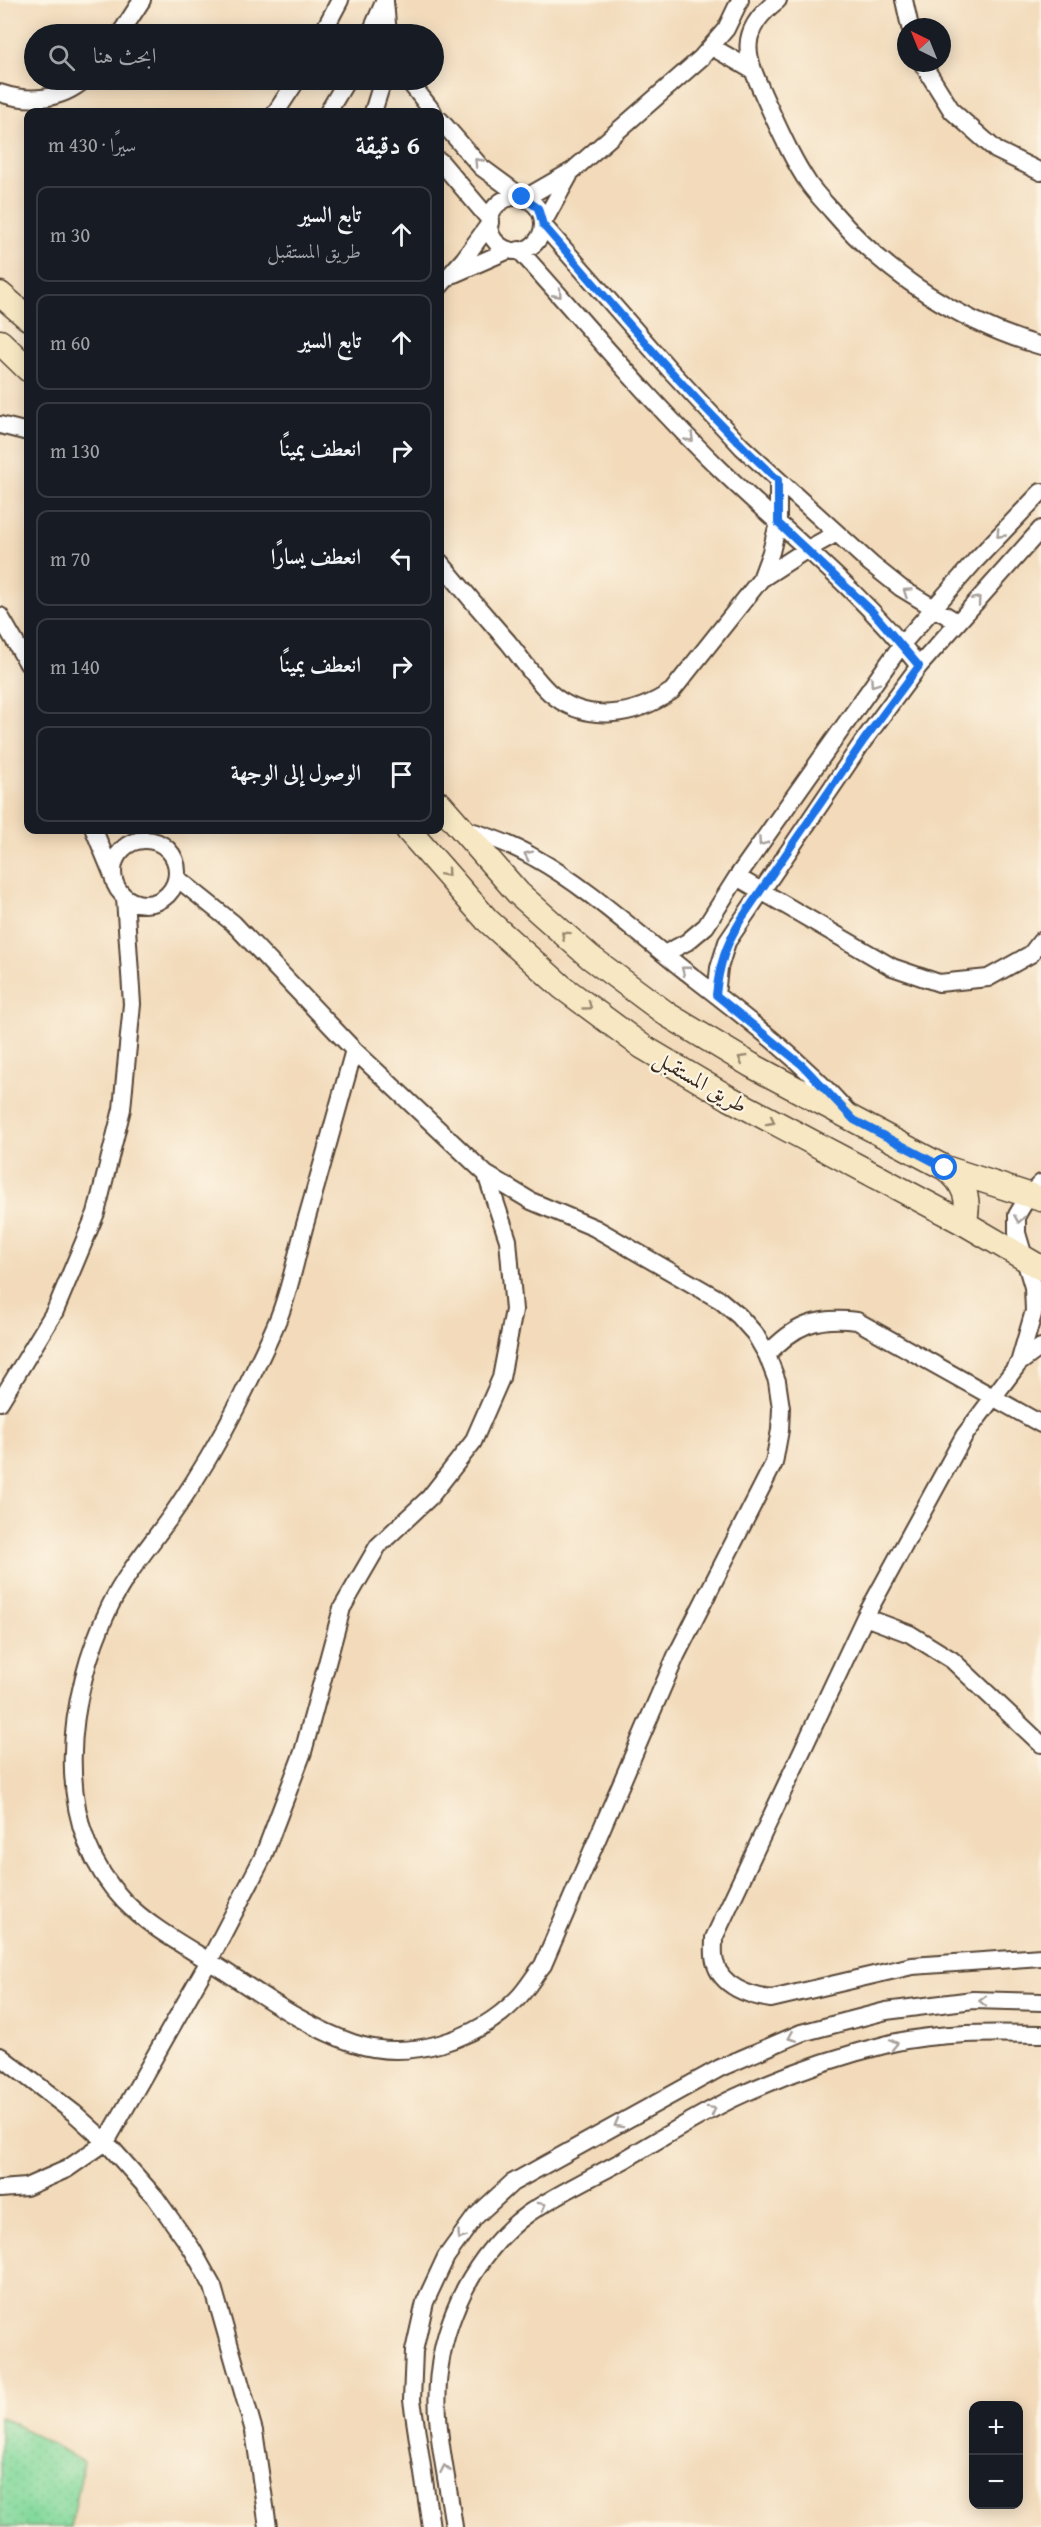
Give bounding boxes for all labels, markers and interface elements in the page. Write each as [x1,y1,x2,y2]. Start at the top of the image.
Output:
north arrow [897,18,951,72]
search box [24,24,444,90]
text: ابحث هنا [93,39,157,71]
icon: search [45,41,78,74]
text: 6 دقيقة [355,125,420,164]
text: سيرًا · 430 m [48,130,136,159]
one-way arrow [474,159,485,170]
route end [508,183,534,209]
text: تابع السير [299,198,361,230]
icon: ahead [385,218,418,251]
text: 30 m [50,220,90,249]
text: طريق المستقبل [267,236,361,265]
one-way arrow [551,287,562,298]
text: تابع السير [299,324,361,356]
icon: ahead [385,326,418,359]
text: 60 m [50,328,90,357]
one-way arrow [683,431,694,441]
text: انعطف يمينًا [280,432,361,464]
icon: right [385,434,418,467]
text: 130 m [50,436,100,465]
one-way arrow [997,527,1008,538]
text: انعطف يسارًا [271,540,361,572]
icon: left [385,542,418,575]
text: 70 m [50,544,90,573]
one-way arrow [903,588,914,599]
one-way arrow [970,596,981,607]
text: انعطف يمينًا [280,648,361,680]
icon: right [385,650,418,683]
text: 140 m [50,652,100,681]
one-way arrow [870,676,881,687]
text: الوصول إلى الوجهة [231,756,361,788]
icon: arrive [385,758,418,791]
one-way arrow [758,835,769,846]
one-way arrow [524,850,535,862]
one-way arrow [439,867,450,877]
one-way arrow [562,931,572,942]
one-way arrow [681,967,692,978]
one-way arrow [582,999,593,1010]
street label: طريق المستقبل [648,1041,754,1121]
one-way arrow [738,1055,748,1067]
one-way arrow [765,1114,775,1125]
route start [931,1154,957,1180]
one-way arrow [1013,1214,1025,1224]
one-way arrow [978,1995,987,2007]
one-way arrow [787,2030,798,2042]
one-way arrow [889,2038,899,2051]
one-way arrow [706,2106,716,2117]
one-way arrow [614,2117,624,2128]
one-way arrow [536,2202,546,2213]
one-way arrow [457,2230,468,2241]
map controls [969,2401,1023,2509]
button: + [969,2401,1023,2455]
button: − [969,2455,1023,2509]
one-way arrow [439,2464,452,2474]

